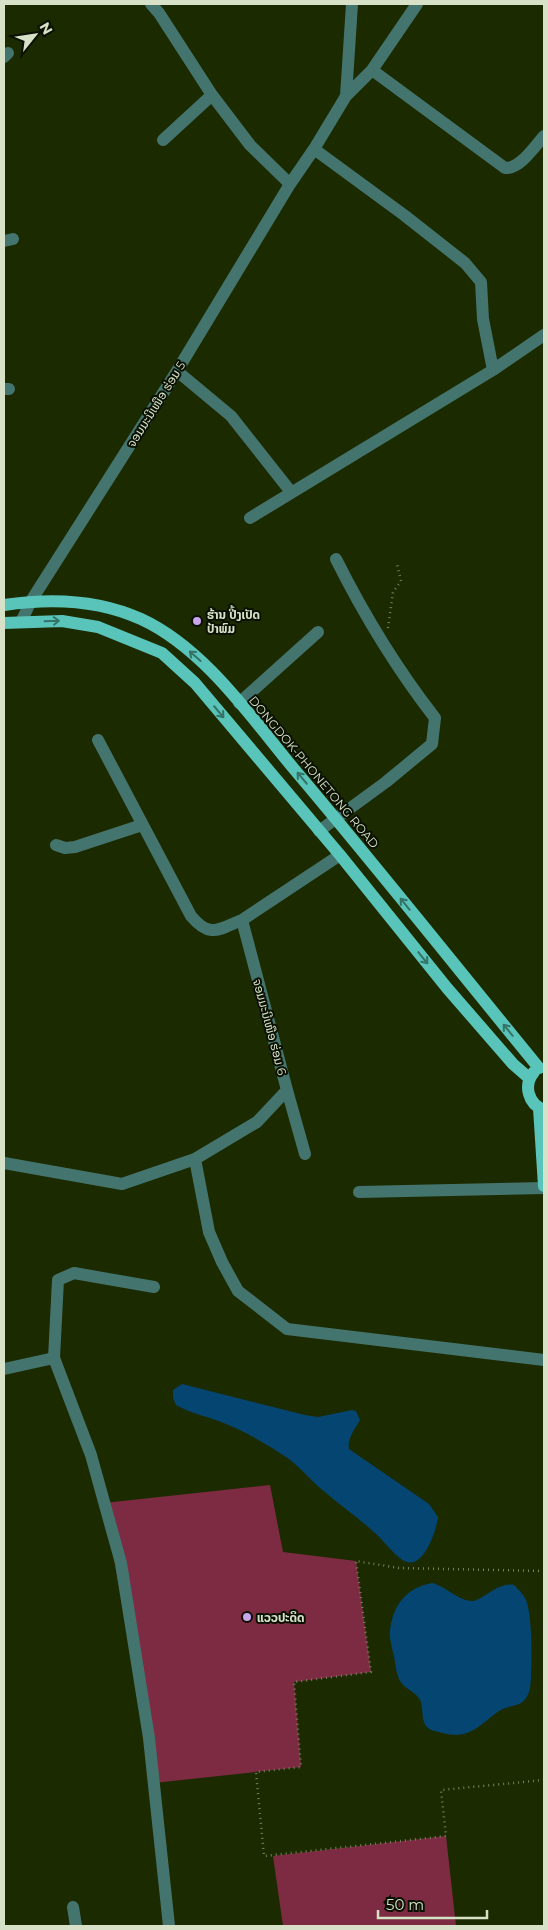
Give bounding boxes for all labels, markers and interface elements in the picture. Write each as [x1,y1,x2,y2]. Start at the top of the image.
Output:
north arrow [10,10,60,60]
text: N [36,19,57,38]
street label: ຈອມມະນີເໜືອ ຮ່ອມ 5 [124,358,189,450]
place label: ຮ້ານ ປີ້ງເປັດ ປ້າພົມ [207,605,260,636]
marker: ຮ້ານ ປີ້ງເປັດ ປ້າພົມ [191,615,203,627]
one-way arrow [44,616,60,626]
one-way arrow [189,651,202,662]
street label: DONGDOK-PHONETONG ROAD [246,693,382,851]
one-way arrow [214,705,225,718]
one-way arrow [297,772,308,785]
one-way arrow [400,897,411,910]
one-way arrow [418,952,429,965]
street label: ຈອມມະນີເໜືອ ຮ່ອມ 6 [250,977,290,1077]
one-way arrow [502,1024,513,1037]
place label: ແວວປະດິດ [257,1610,305,1625]
marker: ແວວປະດິດ [241,1611,253,1623]
scale bar [378,1888,487,1920]
text: 50 m [386,1895,424,1914]

